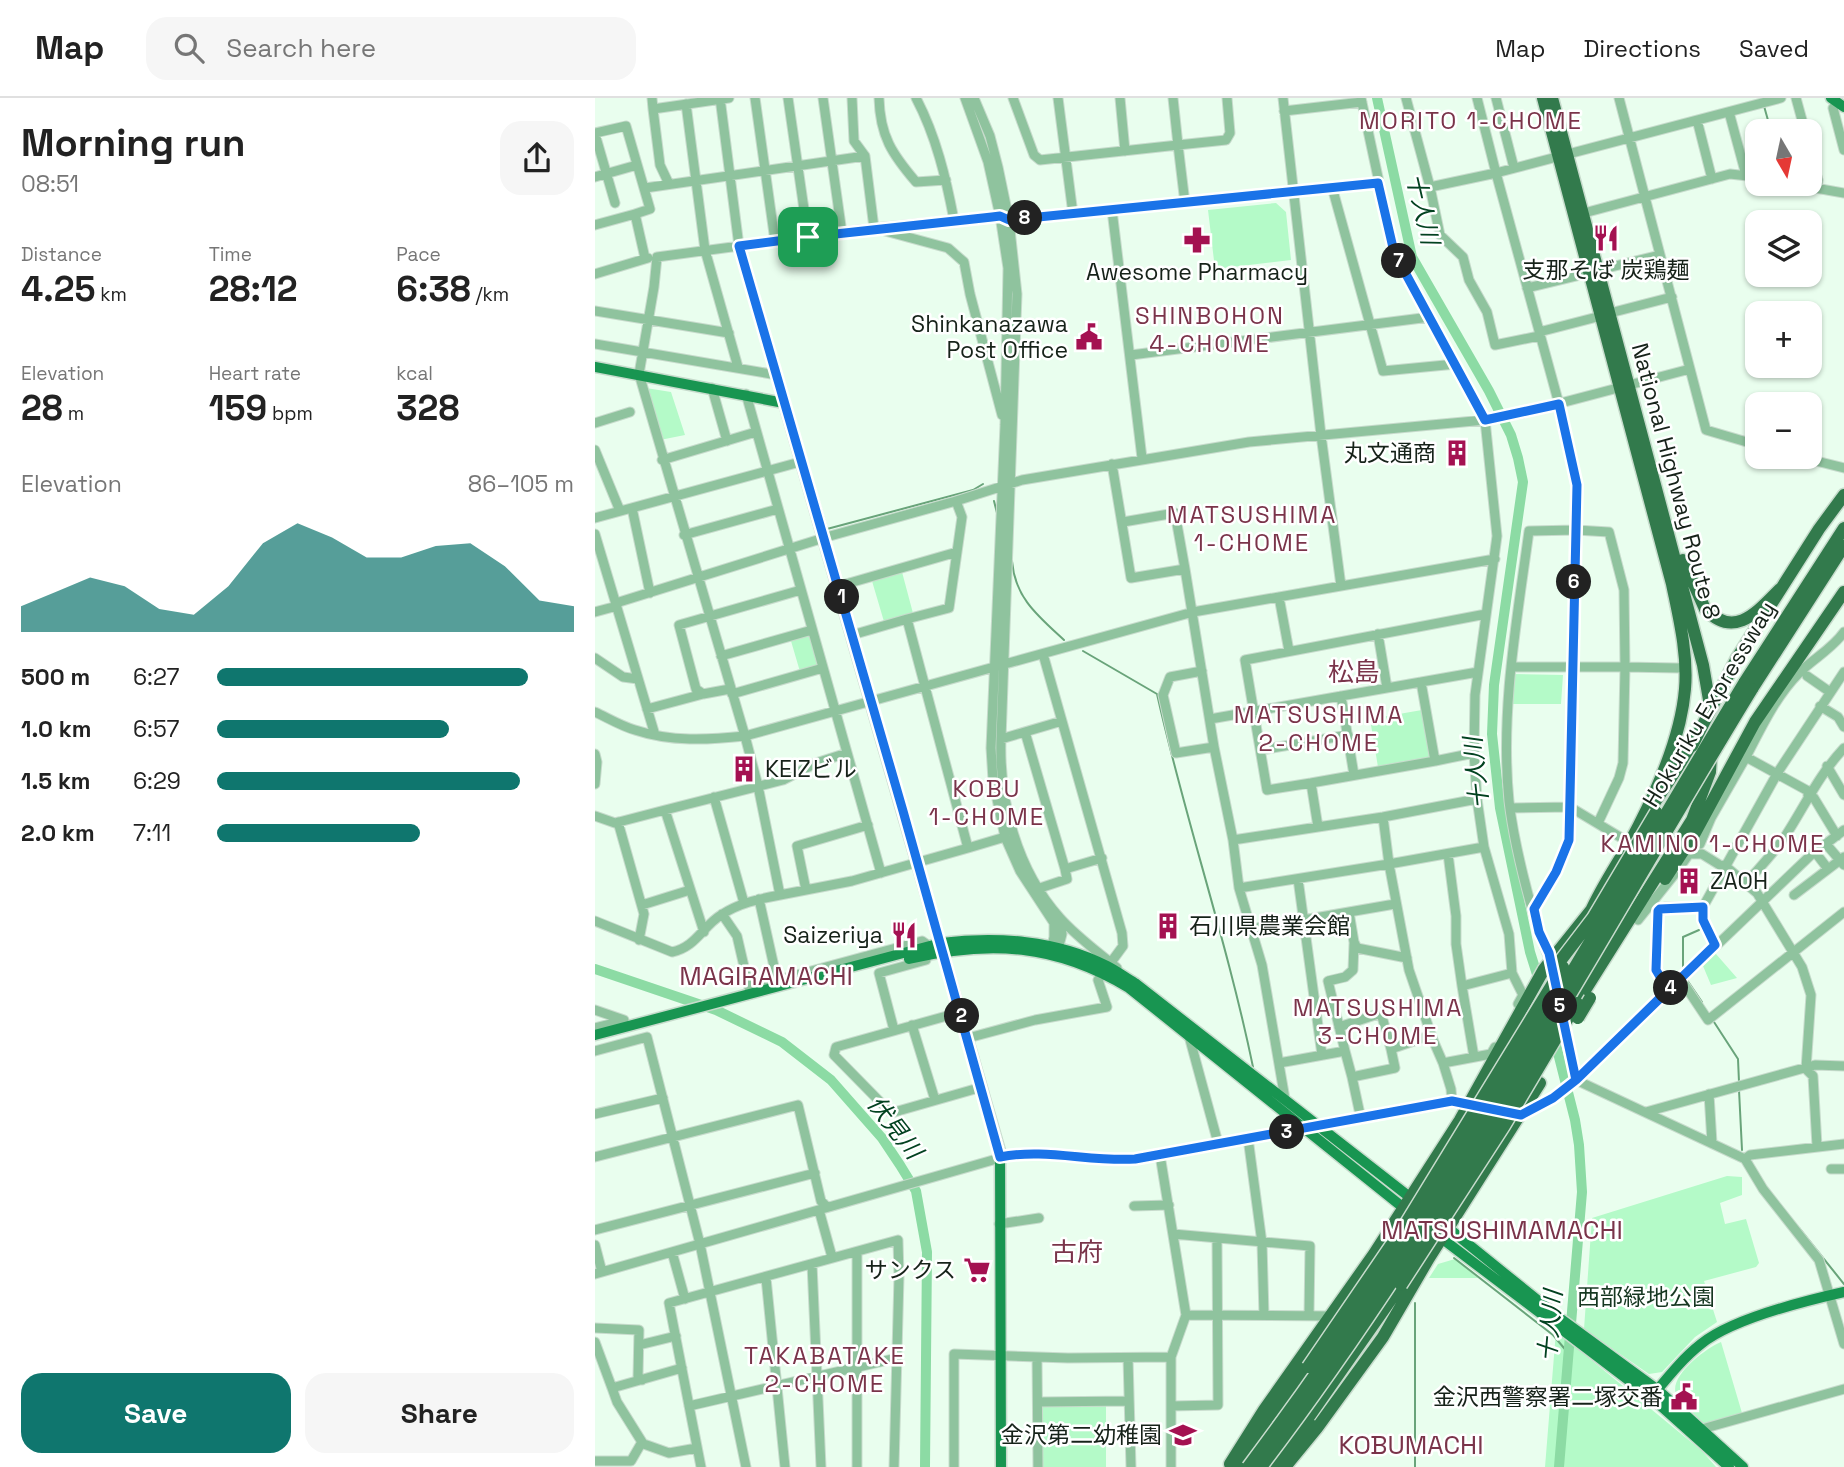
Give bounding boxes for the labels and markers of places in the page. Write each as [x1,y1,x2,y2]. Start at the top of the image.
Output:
pin: 8 [1007,200,1043,236]
pin [778,207,838,267]
restaurant icon: 支那そば 炭鶏麺 [1591,223,1621,253]
pharmacy icon: Awesome Pharmacy [1182,225,1212,255]
pin: 7 [1381,244,1417,278]
place label: 支那そば 炭鶏麺 [1523,255,1689,285]
place label: Awesome Pharmacy [1086,257,1308,287]
place label: Shinkanazawa Post Office [911,309,1068,365]
public building icon: Shinkanazawa Post Office [1074,322,1104,352]
place label: 丸文通商 [1344,438,1436,468]
building icon: 丸文通商 [1442,438,1472,468]
pin: 6 [1557,564,1591,600]
pin: 1 [825,580,859,614]
building icon: KEIZビル [729,754,759,784]
place label: KEIZビル [765,754,857,784]
building icon: ZAOH [1674,866,1704,896]
place label: ZAOH [1710,866,1768,896]
building icon: 石川県農業会館 [1153,911,1183,941]
place label: 石川県農業会館 [1189,911,1350,941]
place label: Saizeriya [783,920,883,950]
restaurant icon: Saizeriya [889,920,919,950]
pin: 4 [1653,970,1689,1006]
pin: 5 [1543,988,1577,1024]
pin: 2 [945,998,979,1034]
pin: 3 [1269,1114,1305,1150]
place label: サンクス [865,1255,956,1285]
supermarket icon: サンクス [962,1255,992,1285]
place label: 金沢西警察署二塚交番 [1433,1382,1663,1412]
public building icon: 金沢西警察署二塚交番 [1669,1382,1699,1412]
place label: 金沢第二幼稚園 [1001,1420,1162,1450]
school or university icon: 金沢第二幼稚園 [1168,1420,1198,1450]

